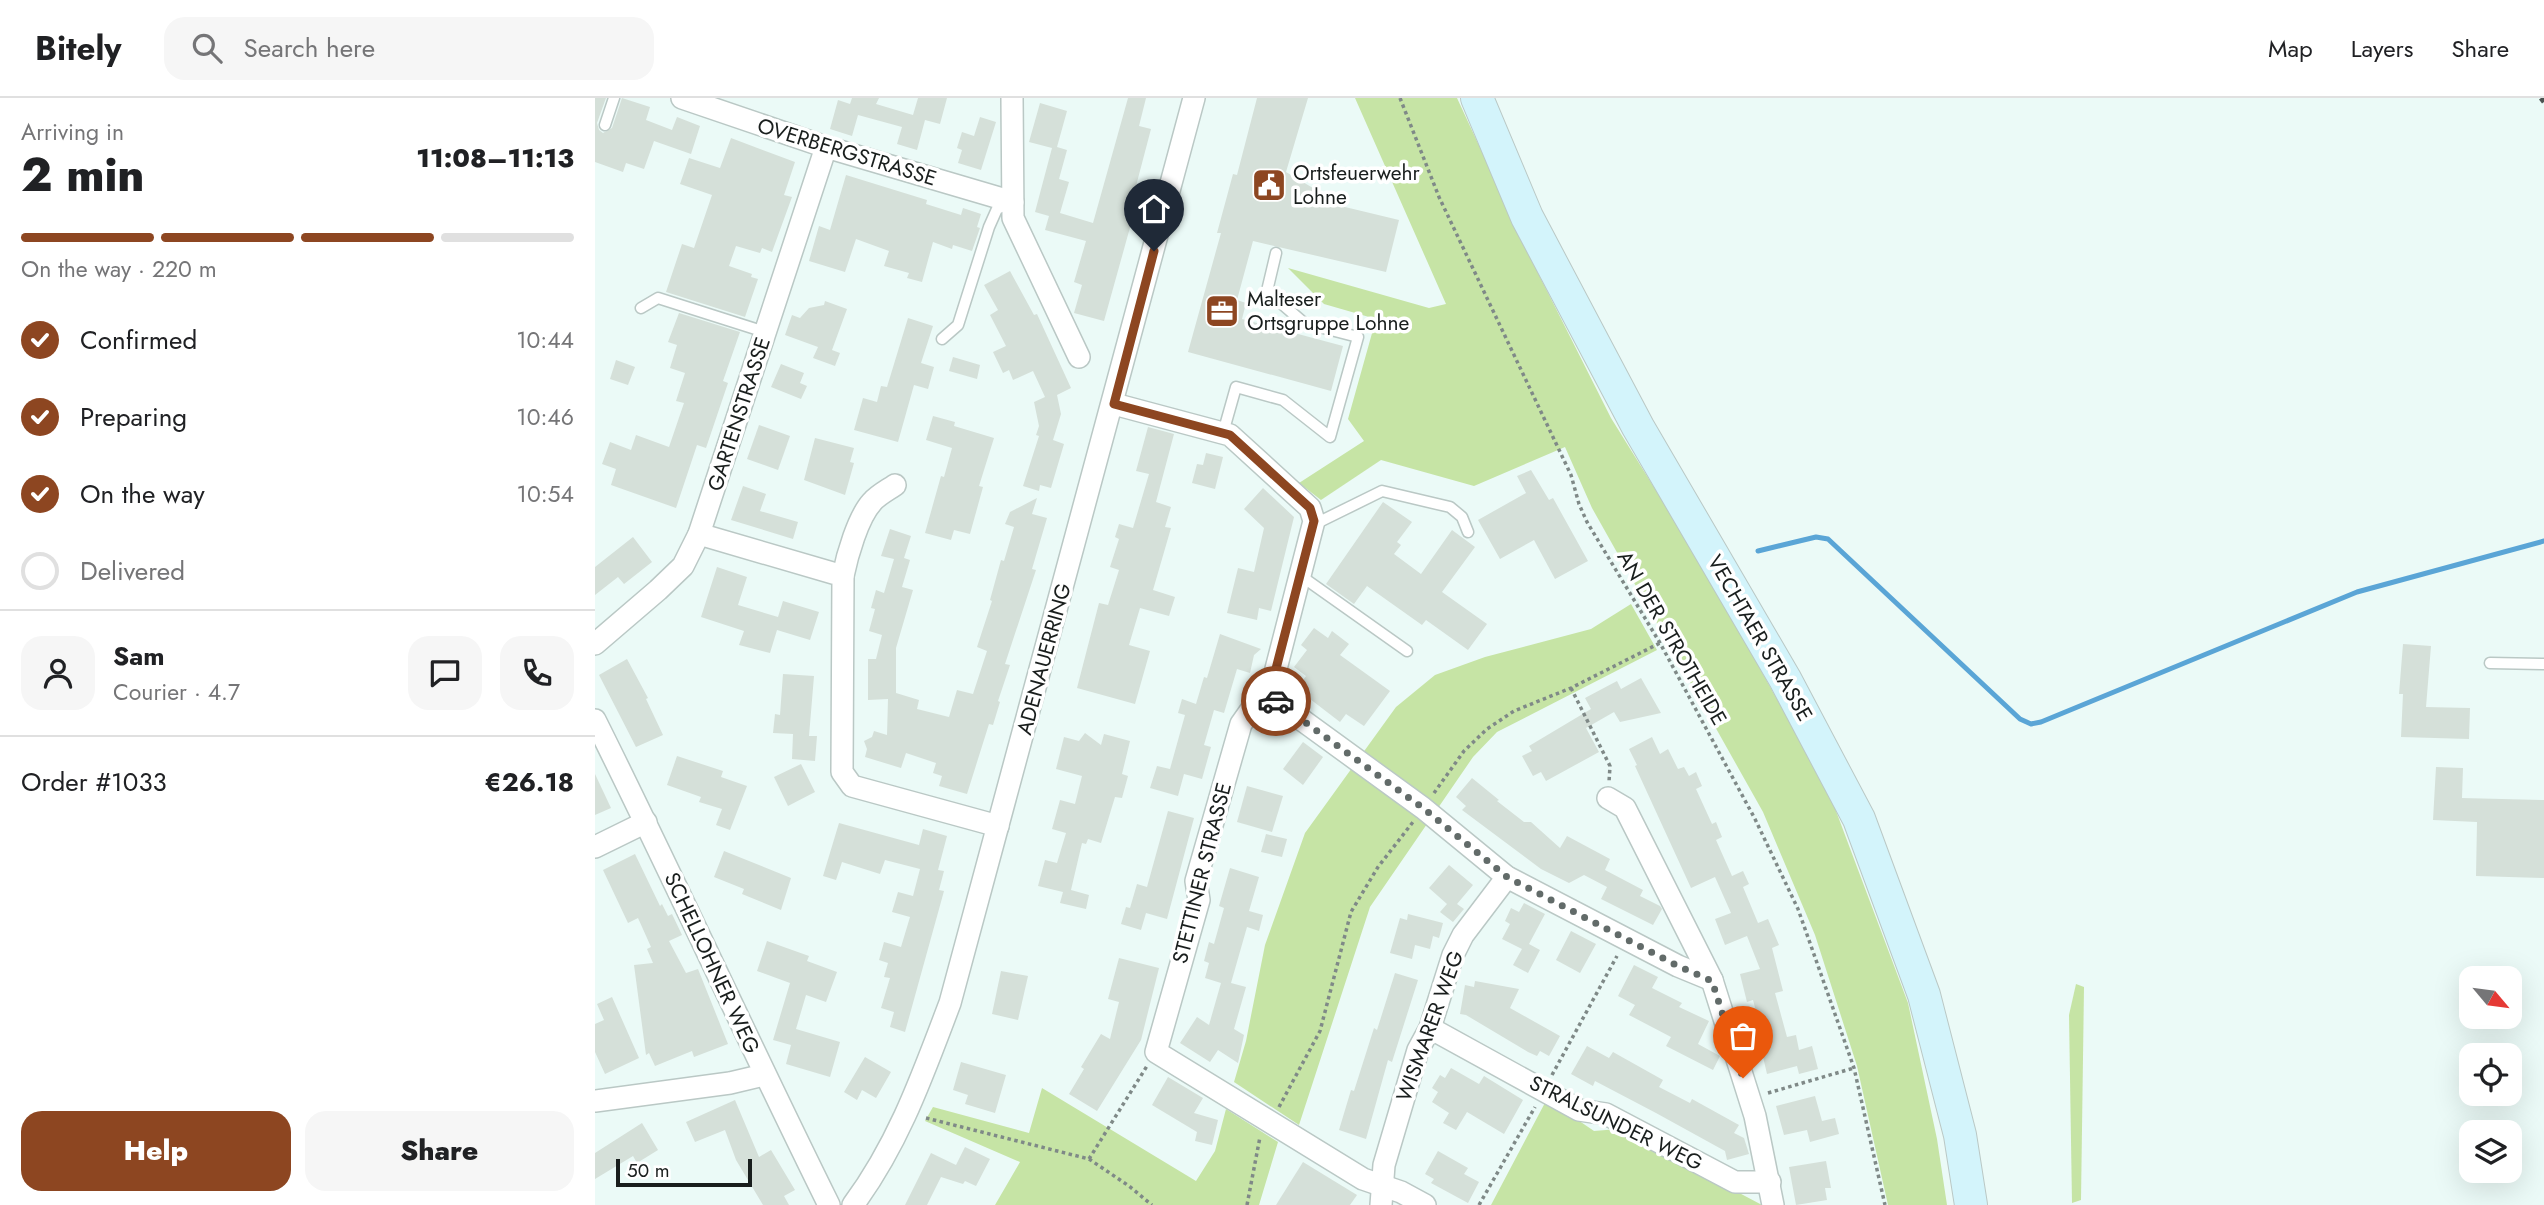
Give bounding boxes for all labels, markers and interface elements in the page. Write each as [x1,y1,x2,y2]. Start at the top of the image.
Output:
search box [164,17,654,80]
text: Bitely [35,25,122,72]
icon: search [188,29,226,67]
text: Search here [244,29,375,67]
text: Map [2268,31,2313,66]
text: Layers [2351,31,2413,66]
text: Share [2451,31,2509,66]
street label: OVERBERGSTRASSE [754,110,940,194]
text: Arriving in [21,115,124,149]
text: 11:08–11:13 [416,139,574,177]
text: 2 min [21,142,145,208]
place label: Ortsfeuerwehr Lohne [1293,158,1421,212]
public building icon: Ortsfeuerwehr Lohne [1250,166,1288,204]
pin [1124,179,1184,251]
icon: home [1135,190,1173,228]
text: On the way · 220 m [21,252,217,286]
place label: Malteser Ortsgruppe Lohne [1247,284,1410,338]
office icon: Malteser Ortsgruppe Lohne [1203,292,1241,330]
icon: check [21,321,59,359]
text: Confirmed [80,321,197,359]
text: 10:44 [516,323,574,357]
street label: GARTENSTRASSE [700,333,778,495]
icon: check [21,398,59,436]
text: Preparing [80,398,187,436]
text: 10:46 [516,400,574,434]
icon: check [21,475,59,513]
text: On the way [80,475,205,513]
text: 10:54 [517,477,574,511]
street label: AN DER STROTHEIDE [1610,545,1734,731]
street label: VECHTAER STRASSE [1700,549,1820,727]
text: Delivered [80,552,185,590]
street label: ADENAUERRING [1009,580,1079,738]
button: person [21,636,95,710]
button: chat [408,636,482,710]
button: phone [500,636,574,710]
text: Sam [113,637,165,675]
courier [1241,666,1311,736]
text: Courier · 4.7 [113,675,240,709]
icon: car [1257,682,1295,720]
text: Order #1033 [21,763,167,801]
text: €26.18 [485,763,574,801]
street label: STETTINER STRASSE [1165,779,1239,967]
street label: SCHELLOHNER WEG [657,867,767,1059]
street label: WISMARER WEG [1389,946,1471,1106]
north arrow [2459,966,2522,1029]
map controls [2459,966,2522,1183]
pin [1713,1006,1773,1078]
icon: bag [1724,1017,1762,1055]
button: locate [2459,1043,2522,1106]
street label: STRALSUNDER WEG [1524,1068,1708,1178]
button: Help [21,1111,291,1191]
button: Share [305,1111,574,1191]
button: layers [2459,1120,2522,1183]
scale bar [616,1156,753,1188]
text: 50 m [627,1157,670,1184]

